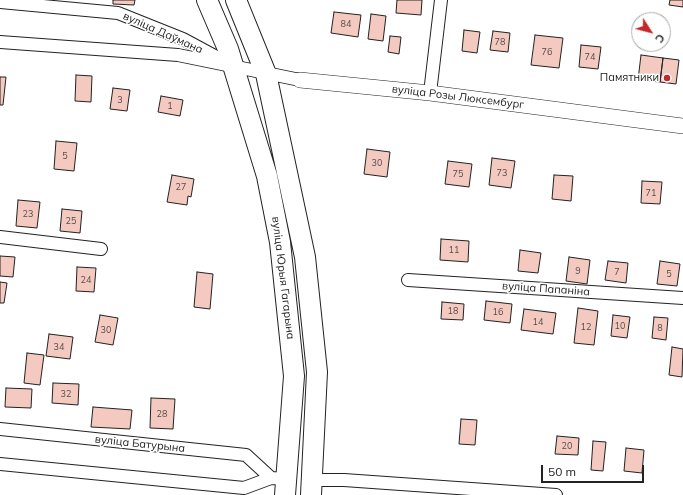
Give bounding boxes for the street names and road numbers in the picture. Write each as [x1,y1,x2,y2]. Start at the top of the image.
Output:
street label: вуліца Даўмана [121,9,205,57]
street label: вуліца Розы Люксембург [391,82,525,112]
street label: вуліца Юрыя Гагарына [269,216,297,340]
street label: вуліца Папаніна [502,279,590,299]
street label: вуліца Батурына [94,433,186,455]

